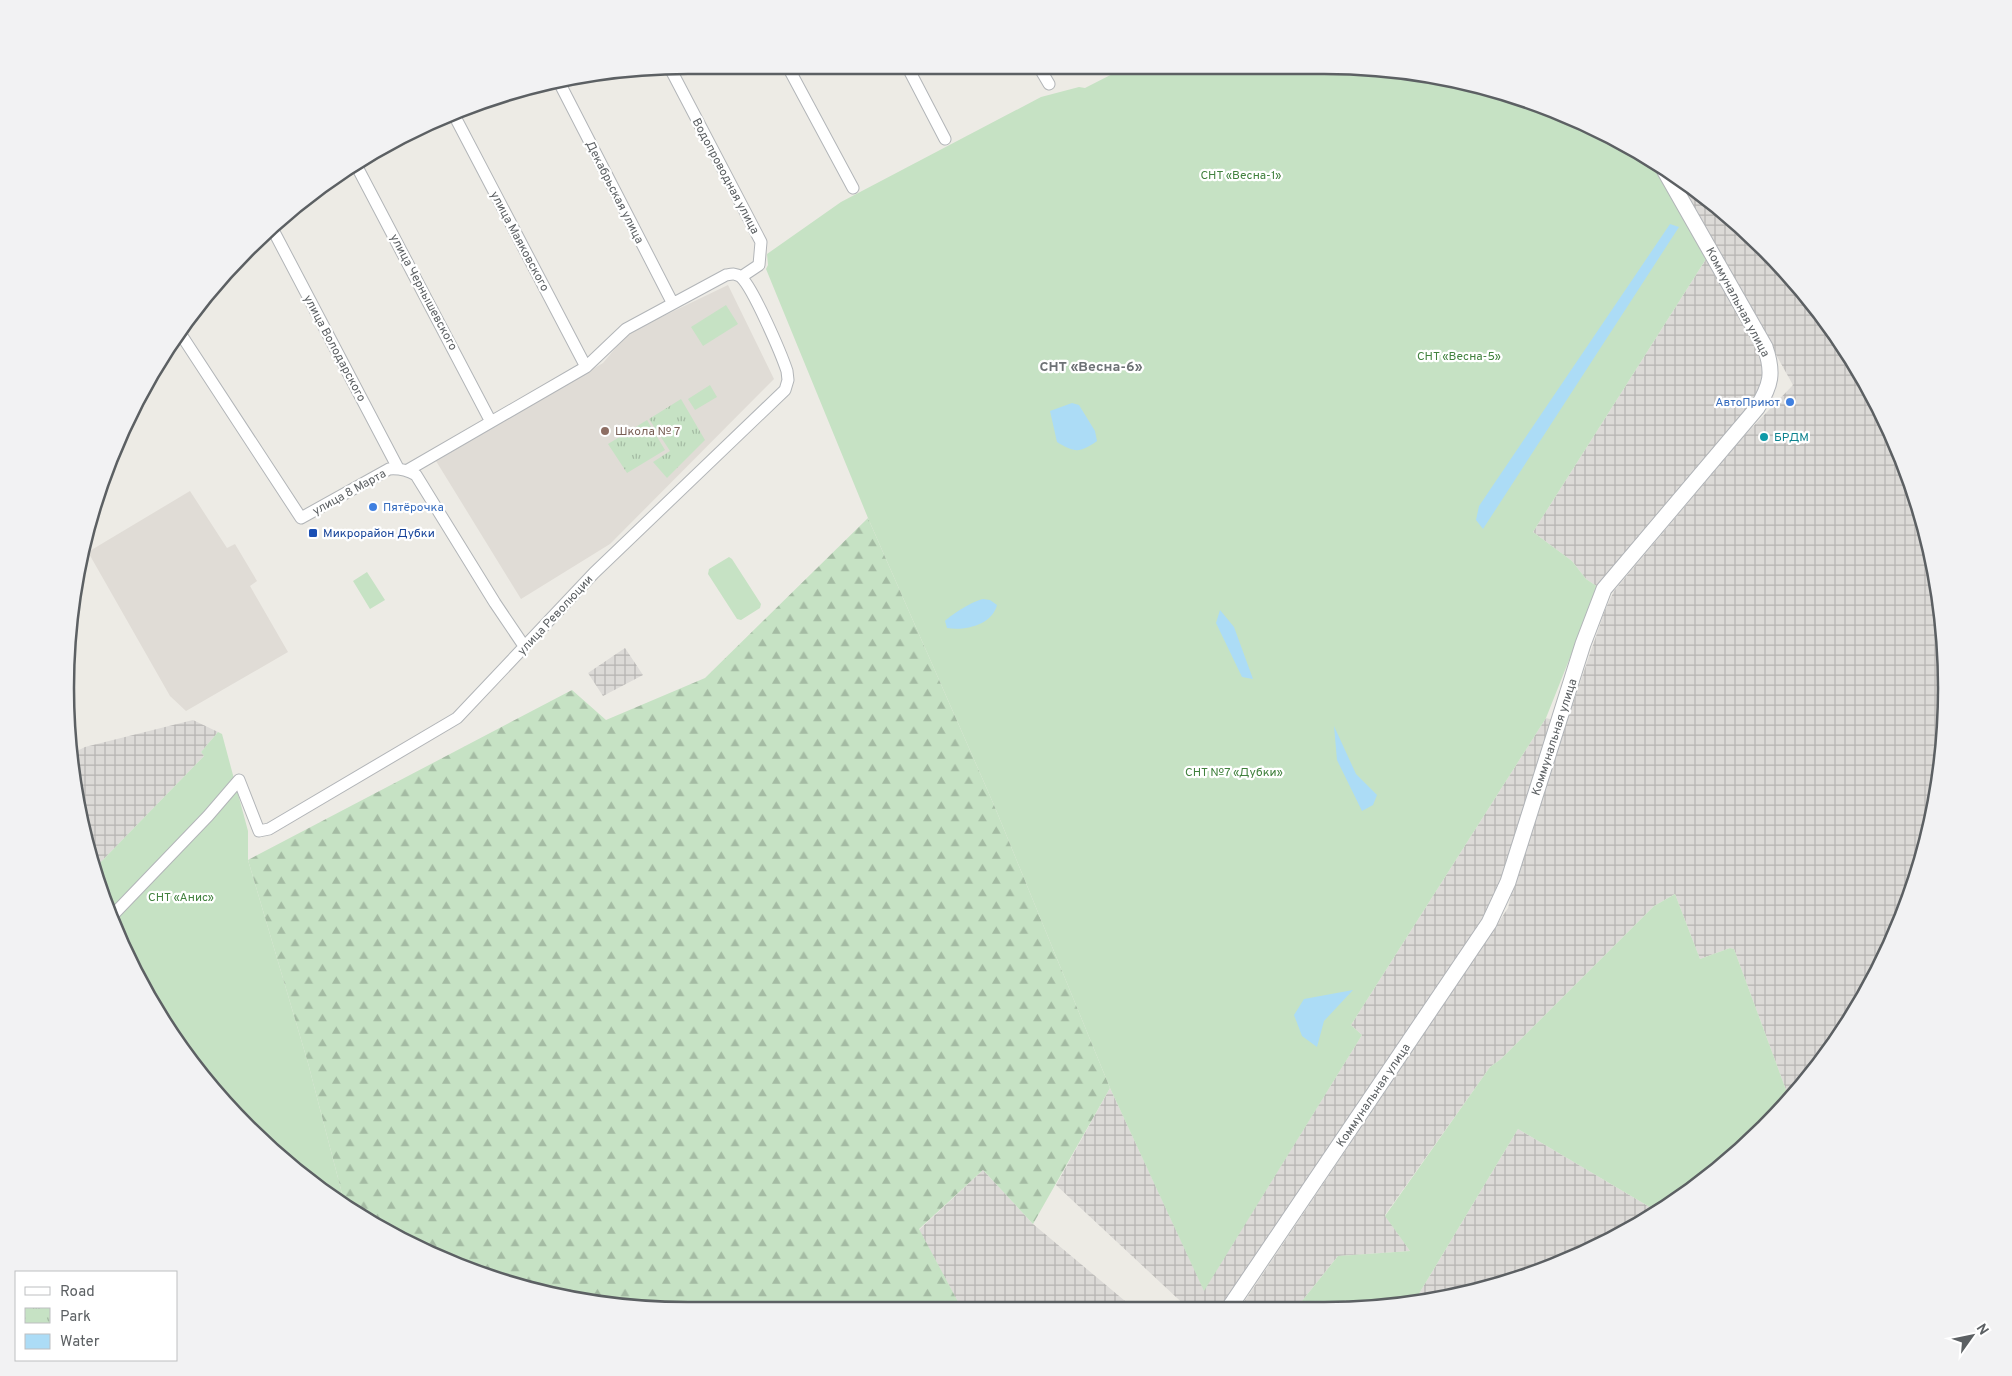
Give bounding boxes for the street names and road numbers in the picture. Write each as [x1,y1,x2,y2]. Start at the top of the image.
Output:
street label: Водопроводная улица [688,116,763,237]
street label: Декабрьская улица [581,138,647,247]
street label: улица Маяковского [486,189,552,295]
street label: улица Чернышевского [386,231,461,354]
street label: Коммунальная улица [1701,245,1773,360]
street label: улица Володарского [299,292,369,405]
street label: улица 8 Марта [310,466,389,520]
street label: улица Революции [514,572,597,659]
street label: Коммунальная улица [1528,677,1581,798]
street label: Коммунальная улица [1333,1041,1415,1151]

